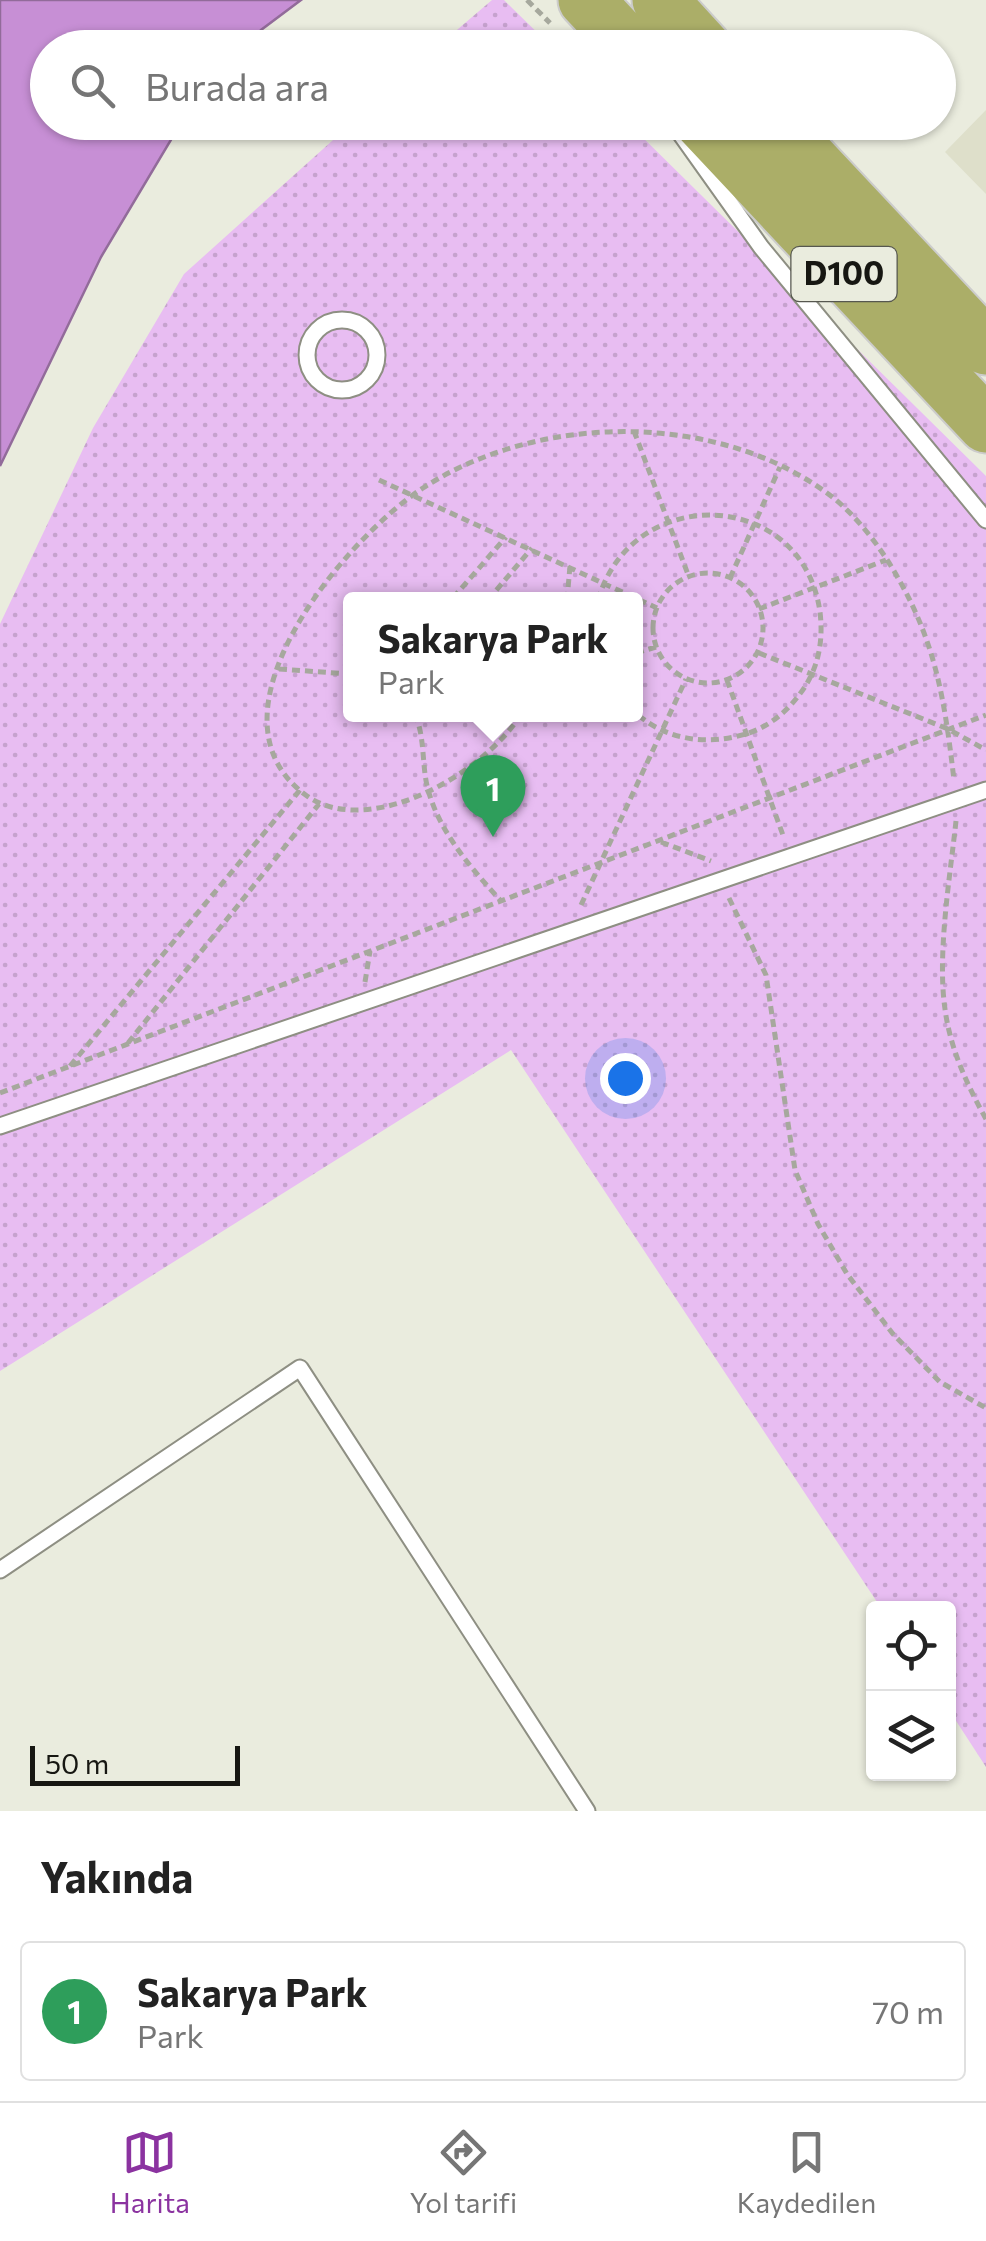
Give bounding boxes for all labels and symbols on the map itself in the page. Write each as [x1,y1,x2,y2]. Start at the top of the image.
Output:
road number: D100 [792,247,896,301]
pin: 1 [460,754,526,837]
your location [600,1053,651,1104]
scale bar [30,1741,240,1786]

